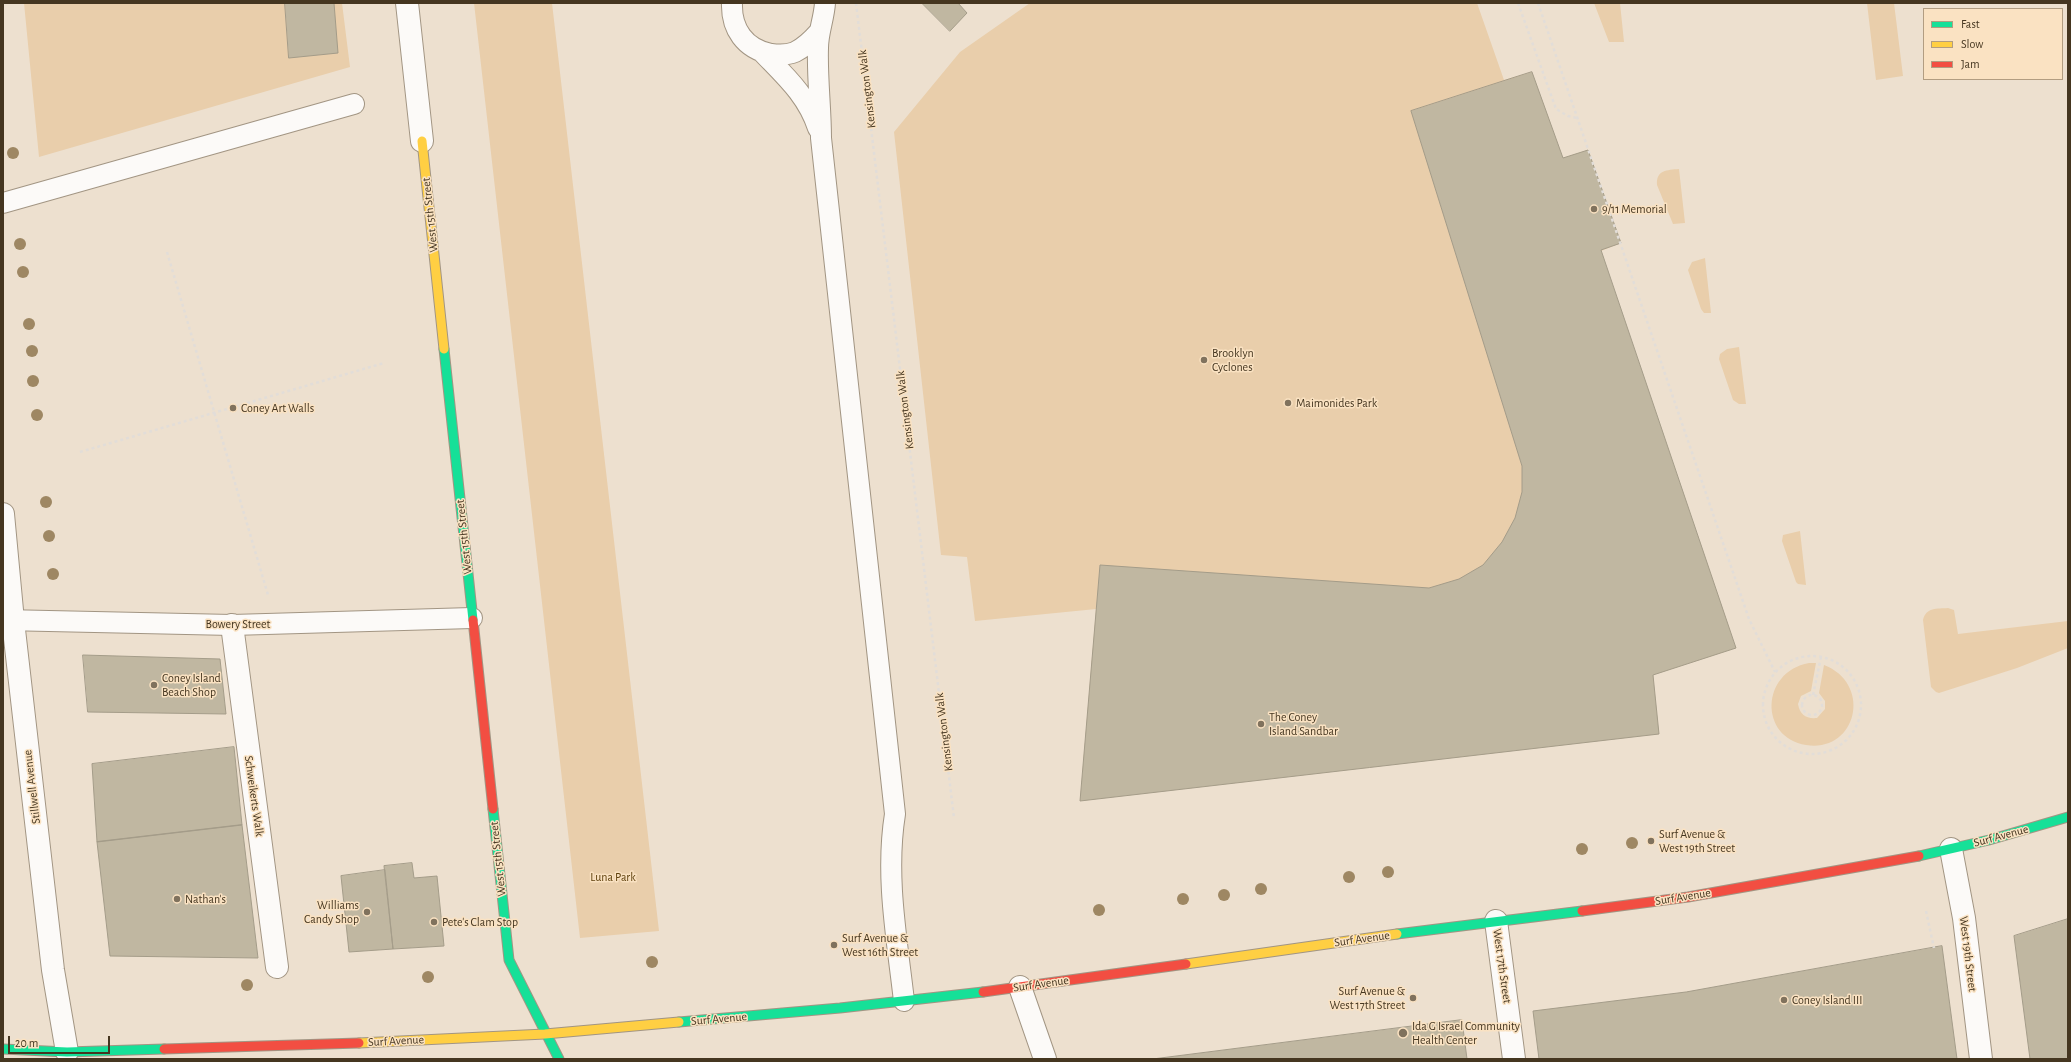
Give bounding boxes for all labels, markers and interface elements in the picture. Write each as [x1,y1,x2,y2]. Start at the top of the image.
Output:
legend [1923,8,2063,80]
text: Fast [1961,18,1980,30]
text: Slow [1961,38,1983,50]
street label: Kensington Walk [855,49,879,129]
text: Jam [1961,58,1980,70]
street label: West 15th Street [419,177,441,253]
place label: 9/11 Memorial [1602,202,1667,216]
marker: 9/11 Memorial [1589,204,1599,214]
place label: Brooklyn Cyclones [1212,346,1254,374]
marker: Brooklyn Cyclones [1199,355,1209,365]
street label: Kensington Walk [893,370,917,450]
place label: Maimonides Park [1296,396,1377,410]
marker: Maimonides Park [1283,398,1293,408]
place label: Coney Art Walls [241,401,314,415]
marker: Coney Art Walls [228,403,238,413]
street label: West 15th Street [453,499,475,575]
street label: Bowery Street [206,617,270,631]
place label: Coney Island Beach Shop [162,671,221,699]
marker: Coney Island Beach Shop [149,680,159,690]
street label: Kensington Walk [932,692,956,772]
place label: The Coney Island Sandbar [1269,710,1338,738]
marker: The Coney Island Sandbar [1256,719,1266,729]
street label: Stillwell Avenue [20,749,44,825]
street label: Schweikerts Walk [241,755,267,837]
street label: West 15th Street [487,821,509,897]
street label: Surf Avenue [1972,822,2030,850]
place label: Surf Avenue & West 19th Street [1659,827,1735,855]
marker: Surf Avenue & West 19th Street [1646,836,1656,846]
park label: Luna Park [590,870,636,884]
street label: Surf Avenue [1654,885,1712,909]
place label: Nathan's [185,892,226,906]
marker: Nathan's [172,894,182,904]
place label: Williams Candy Shop [304,898,359,926]
marker: Williams Candy Shop [362,907,372,917]
place label: Pete's Clam Stop [442,915,518,929]
street label: West 19th Street [1956,915,1980,993]
marker: Pete's Clam Stop [429,917,439,927]
street label: Surf Avenue [1333,928,1391,950]
street label: West 17th Street [1490,928,1514,1004]
place label: Surf Avenue & West 16th Street [842,931,918,959]
marker: Surf Avenue & West 16th Street [829,940,839,950]
street label: Surf Avenue [1012,973,1070,995]
place label: Surf Avenue & West 17th Street [1330,984,1405,1012]
marker: Surf Avenue & West 17th Street [1408,993,1418,1003]
place label: Coney Island III [1792,993,1862,1007]
marker: Coney Island III [1779,995,1789,1005]
street label: Surf Avenue [690,1009,748,1029]
place label: Ida G Israel Community Health Center [1412,1019,1520,1047]
marker: Ida G Israel Community Health Center [1397,1027,1409,1039]
scale bar [10,1028,112,1054]
street label: Surf Avenue [368,1032,424,1050]
text: 20 m [15,1037,38,1049]

